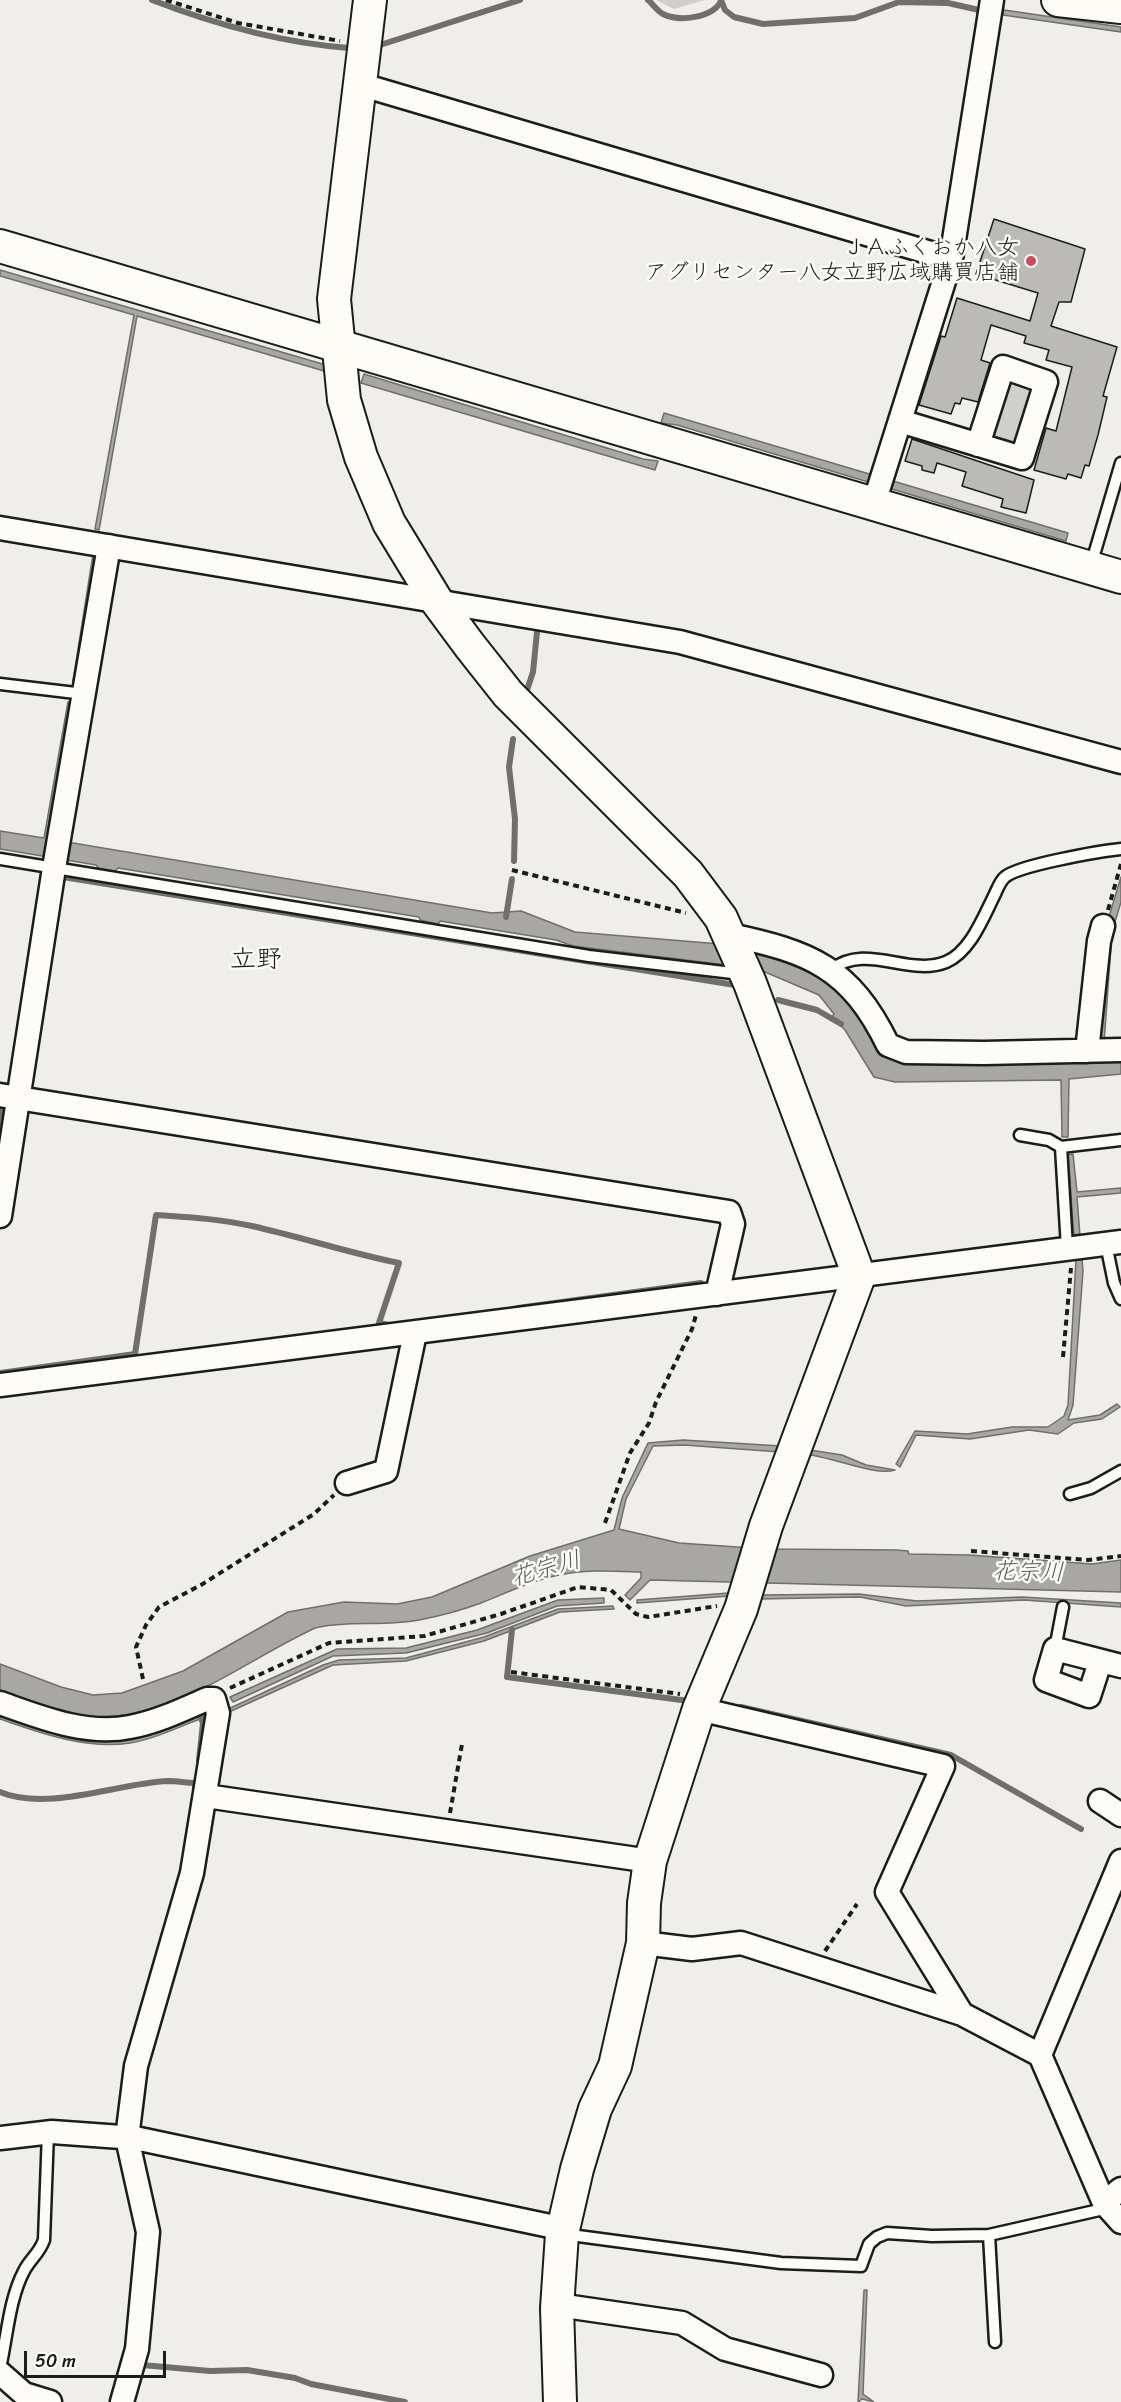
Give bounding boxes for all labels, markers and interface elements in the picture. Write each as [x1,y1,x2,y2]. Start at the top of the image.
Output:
place label: ＪＡふくおか八女 アグリセンター八女立野広域購買店舗 [645,235,1019,286]
marker: ＪＡふくおか八女 アグリセンター八女立野広域購買店舗 [1024,254,1038,268]
district label: 立野 [230,944,282,976]
water label: 花宗川 [507,1546,585,1594]
water label: 花宗川 [992,1558,1064,1588]
scale bar [27,2339,170,2377]
text: 50 m [35,2345,76,2377]

